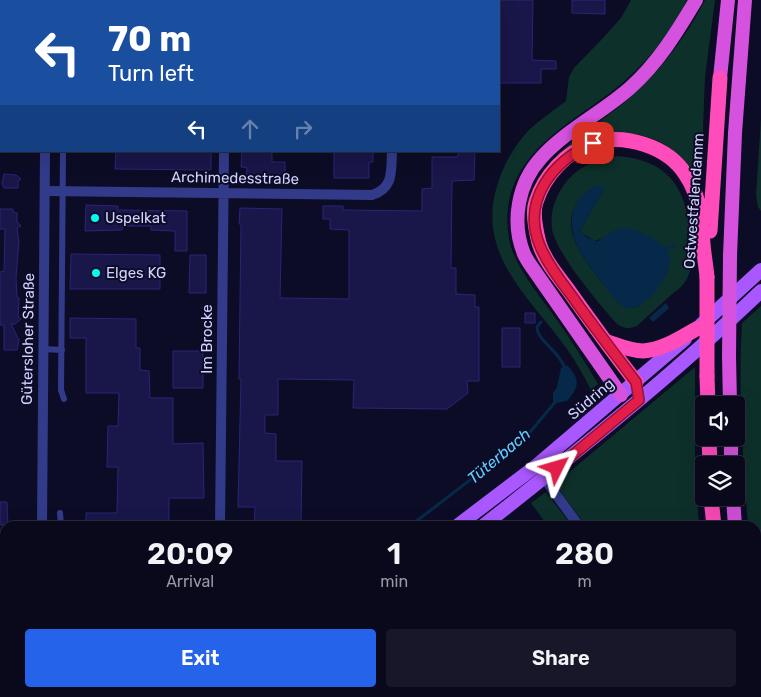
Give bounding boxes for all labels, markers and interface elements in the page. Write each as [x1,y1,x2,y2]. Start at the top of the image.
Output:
text: 70 m [108,18,191,60]
icon: left [25,20,90,85]
text: Turn left [108,60,194,87]
icon: left [183,115,211,143]
icon: ahead [236,115,264,143]
icon: right [289,115,317,143]
pin [572,122,614,164]
icon: arrive [579,129,607,157]
street label: Ostwestfalendamm [680,132,708,270]
street label: Archimedesstraße [171,168,299,188]
place label: Uspelkat [105,209,166,227]
marker: Uspelkat [89,212,101,224]
place label: Elges KG [106,264,166,282]
marker: Elges KG [90,267,102,279]
street label: Gütersloher Straße [18,273,38,405]
street label: Im Brocke [198,304,216,374]
street label: Südring [564,375,618,423]
map controls [695,396,745,506]
button: sound [695,396,745,446]
water label: Tüterbach [464,424,534,488]
position arrow [530,441,582,493]
button: layers [695,456,745,506]
text: 20:09 [147,536,233,572]
text: 1 [387,536,401,572]
text: 280 [555,536,614,572]
text: Arrival [166,572,214,591]
text: min [380,572,408,591]
text: m [577,572,592,591]
button: Exit [25,629,376,687]
button: Share [386,629,736,687]

